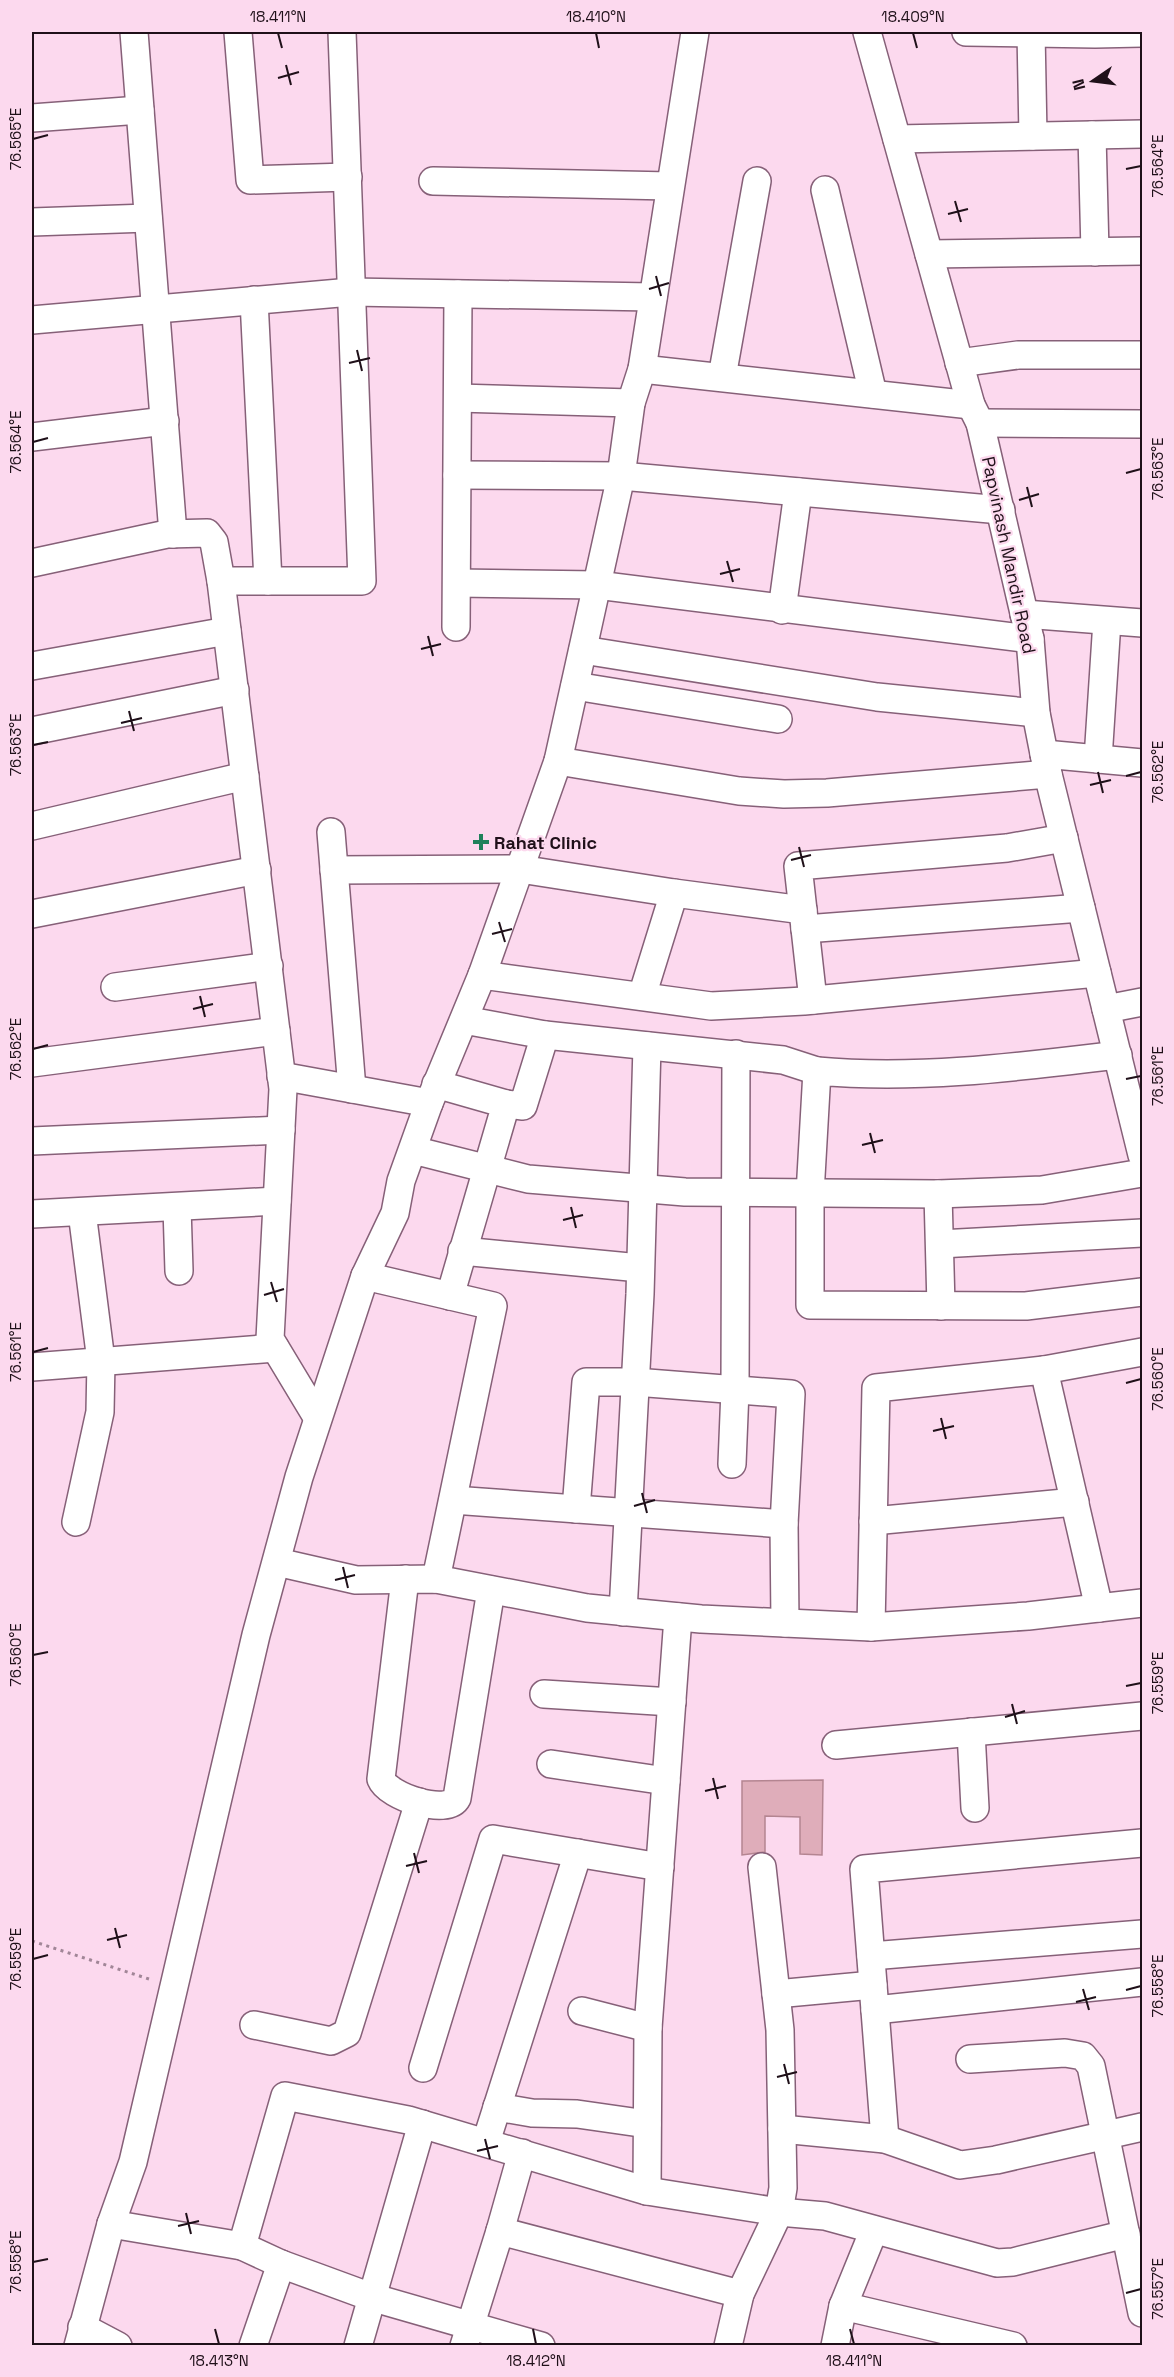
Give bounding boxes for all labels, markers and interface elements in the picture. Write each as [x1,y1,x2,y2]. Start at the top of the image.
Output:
text: 18.411°N [250,7,306,26]
text: 18.410°N [566,7,626,26]
text: 18.409°N [881,7,945,26]
north arrow [1063,51,1123,111]
text: N [1067,77,1090,92]
text: 76.565°E [6,108,25,170]
text: 76.564°E [1148,134,1167,198]
text: 76.564°E [6,410,25,474]
text: 76.563°E [1148,438,1167,500]
street label: Papvinash Mandir Road [977,454,1041,656]
text: 76.563°E [6,714,25,776]
text: 76.562°E [1148,741,1167,803]
place label: Rahat Clinic [494,831,597,854]
marker: Rahat Clinic [472,833,490,851]
text: 76.562°E [6,1018,25,1080]
text: 76.561°E [1148,1046,1167,1106]
text: 76.561°E [6,1322,25,1382]
text: 76.560°E [1148,1347,1167,1411]
text: 76.560°E [6,1623,25,1687]
text: 76.559°E [1148,1652,1167,1714]
text: 76.559°E [6,1928,25,1990]
text: 76.558°E [1148,1955,1167,2017]
text: 76.558°E [6,2231,25,2293]
text: 76.557°E [1148,2258,1167,2320]
text: 18.413°N [189,2351,249,2370]
text: 18.412°N [506,2351,566,2370]
text: 18.411°N [826,2351,882,2370]

